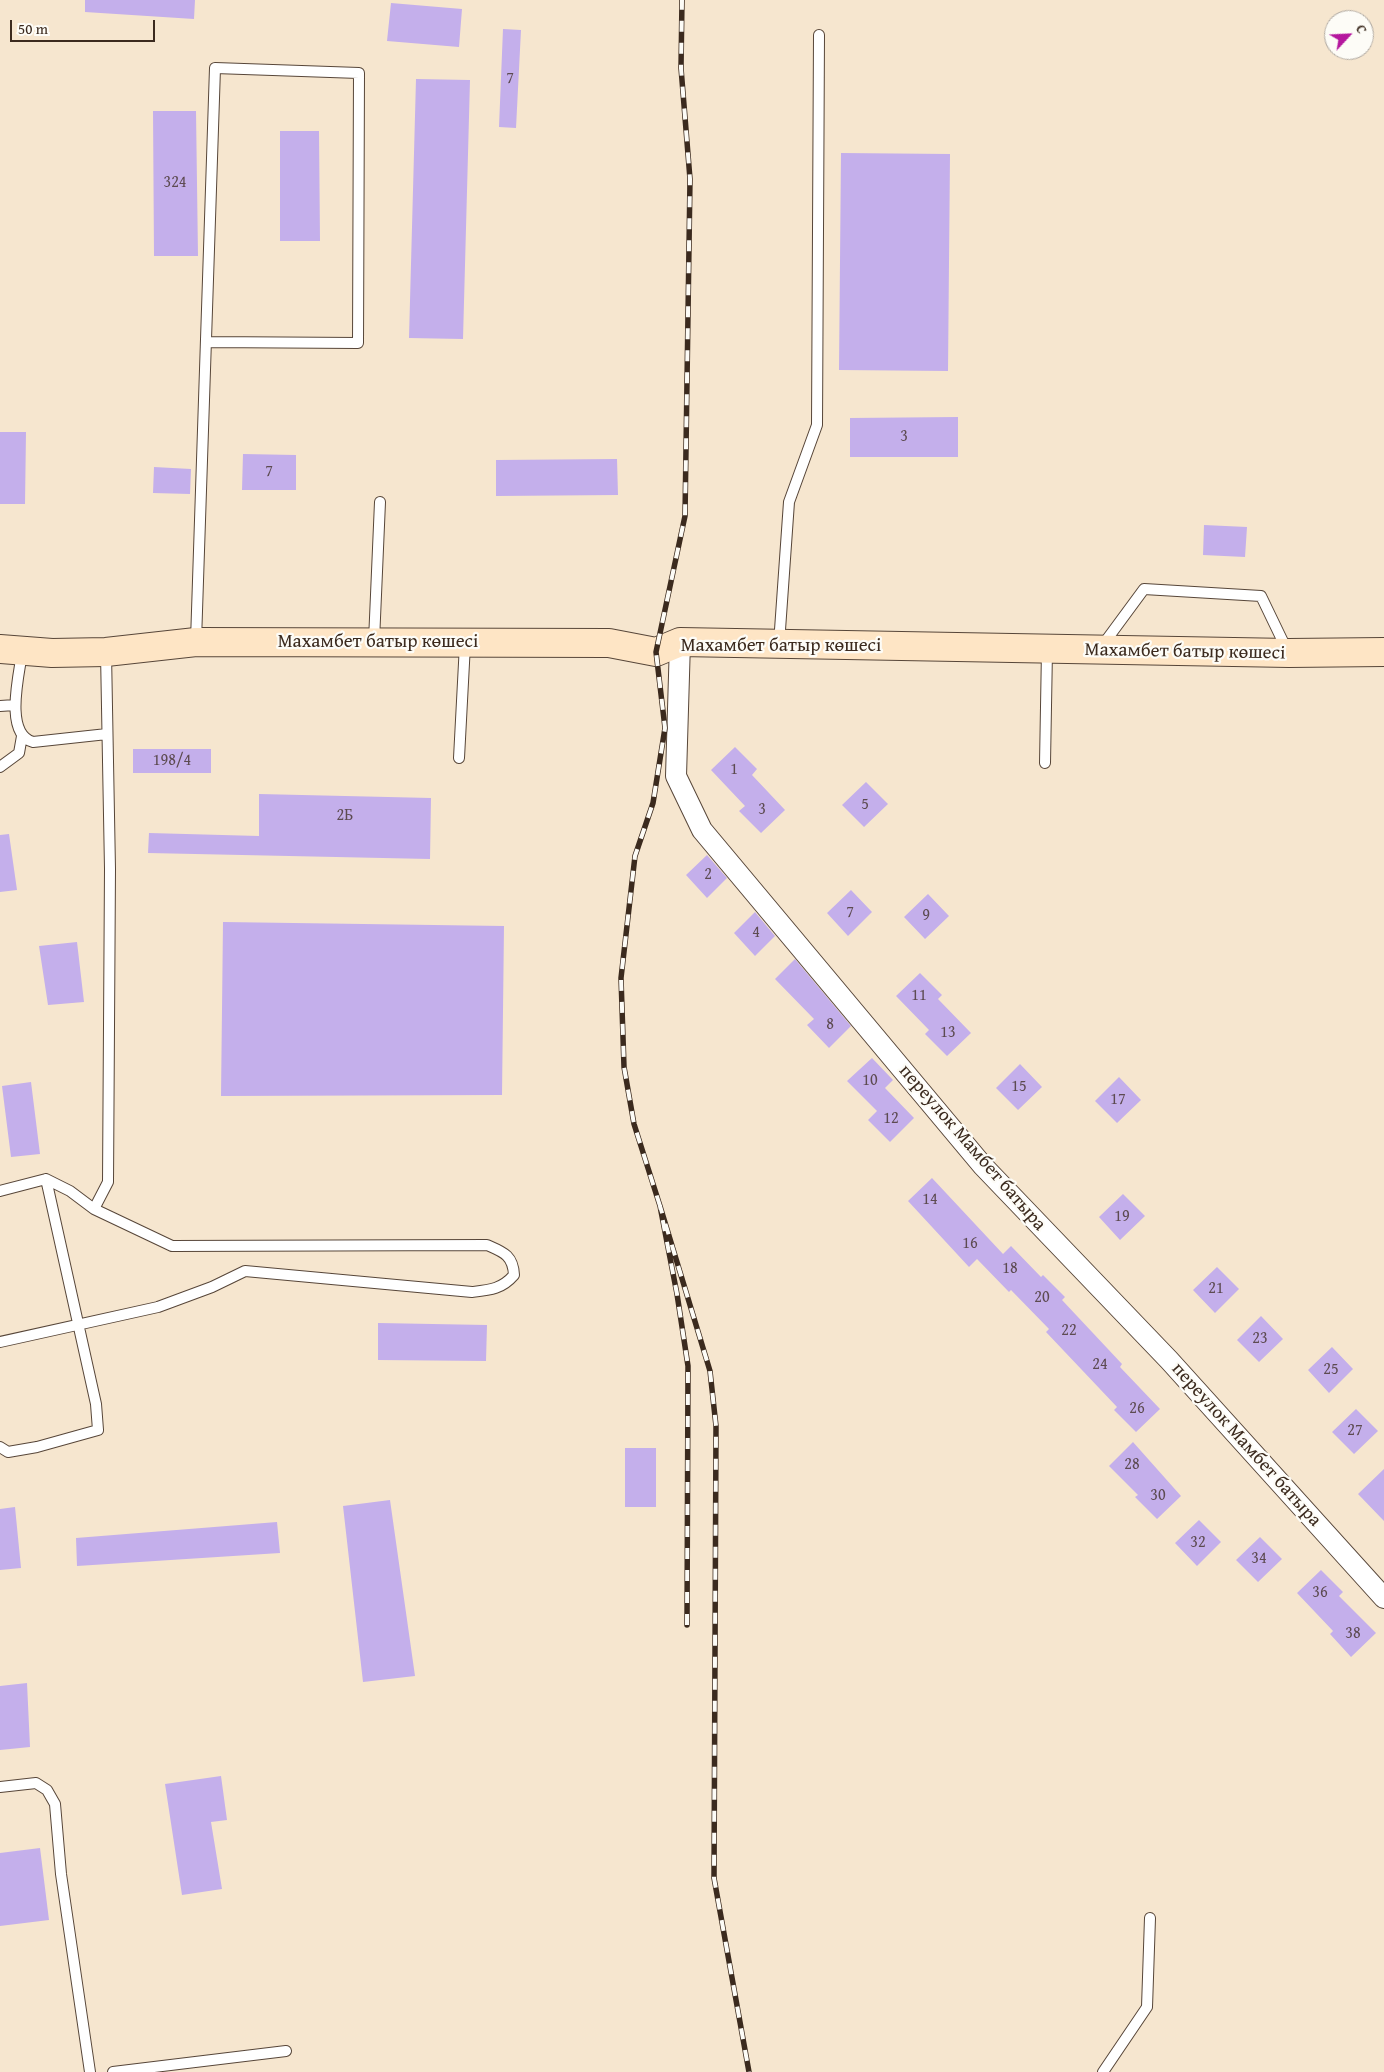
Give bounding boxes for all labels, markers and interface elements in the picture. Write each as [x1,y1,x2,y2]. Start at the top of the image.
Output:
scale bar [12,10,158,42]
north arrow [1324,10,1374,60]
text: 50 m [18,18,48,39]
text: С [1351,21,1372,37]
house number: 7 [506,69,514,89]
house number: 324 [163,173,187,193]
house number: 3 [900,427,908,447]
house number: 7 [265,462,273,482]
street label: Махамбет батыр көшесі [278,631,478,653]
street label: Махамбет батыр көшесі [681,635,881,657]
street label: Махамбет батыр көшесі [1084,639,1286,665]
house number: 198/4 [153,751,191,771]
house number: 1 [730,760,738,780]
house number: 5 [861,795,869,815]
house number: 3 [758,800,766,820]
house number: 2Б [337,806,353,826]
house number: 2 [704,865,712,885]
house number: 7 [846,903,854,923]
house number: 9 [922,906,930,926]
house number: 4 [752,923,760,943]
house number: 11 [911,986,927,1006]
house number: 8 [826,1015,834,1035]
house number: 13 [940,1023,956,1043]
street label: переулок Мамбет батыра [894,1060,1050,1236]
house number: 10 [862,1071,878,1091]
house number: 15 [1011,1077,1027,1097]
house number: 17 [1110,1090,1126,1110]
house number: 12 [883,1109,899,1129]
house number: 14 [922,1190,938,1210]
house number: 19 [1114,1207,1130,1227]
house number: 16 [962,1234,978,1254]
house number: 18 [1002,1259,1018,1279]
house number: 21 [1208,1279,1224,1299]
house number: 20 [1034,1288,1050,1308]
house number: 22 [1061,1321,1077,1341]
house number: 23 [1252,1329,1268,1349]
house number: 24 [1092,1355,1108,1375]
street label: переулок Мамбет батыра [1166,1358,1326,1532]
house number: 25 [1323,1360,1339,1380]
house number: 26 [1129,1399,1145,1419]
house number: 27 [1347,1421,1363,1441]
house number: 28 [1124,1455,1140,1475]
house number: 30 [1150,1486,1166,1506]
house number: 32 [1190,1533,1206,1553]
house number: 34 [1251,1549,1267,1569]
house number: 36 [1312,1583,1328,1603]
house number: 38 [1345,1624,1361,1644]

